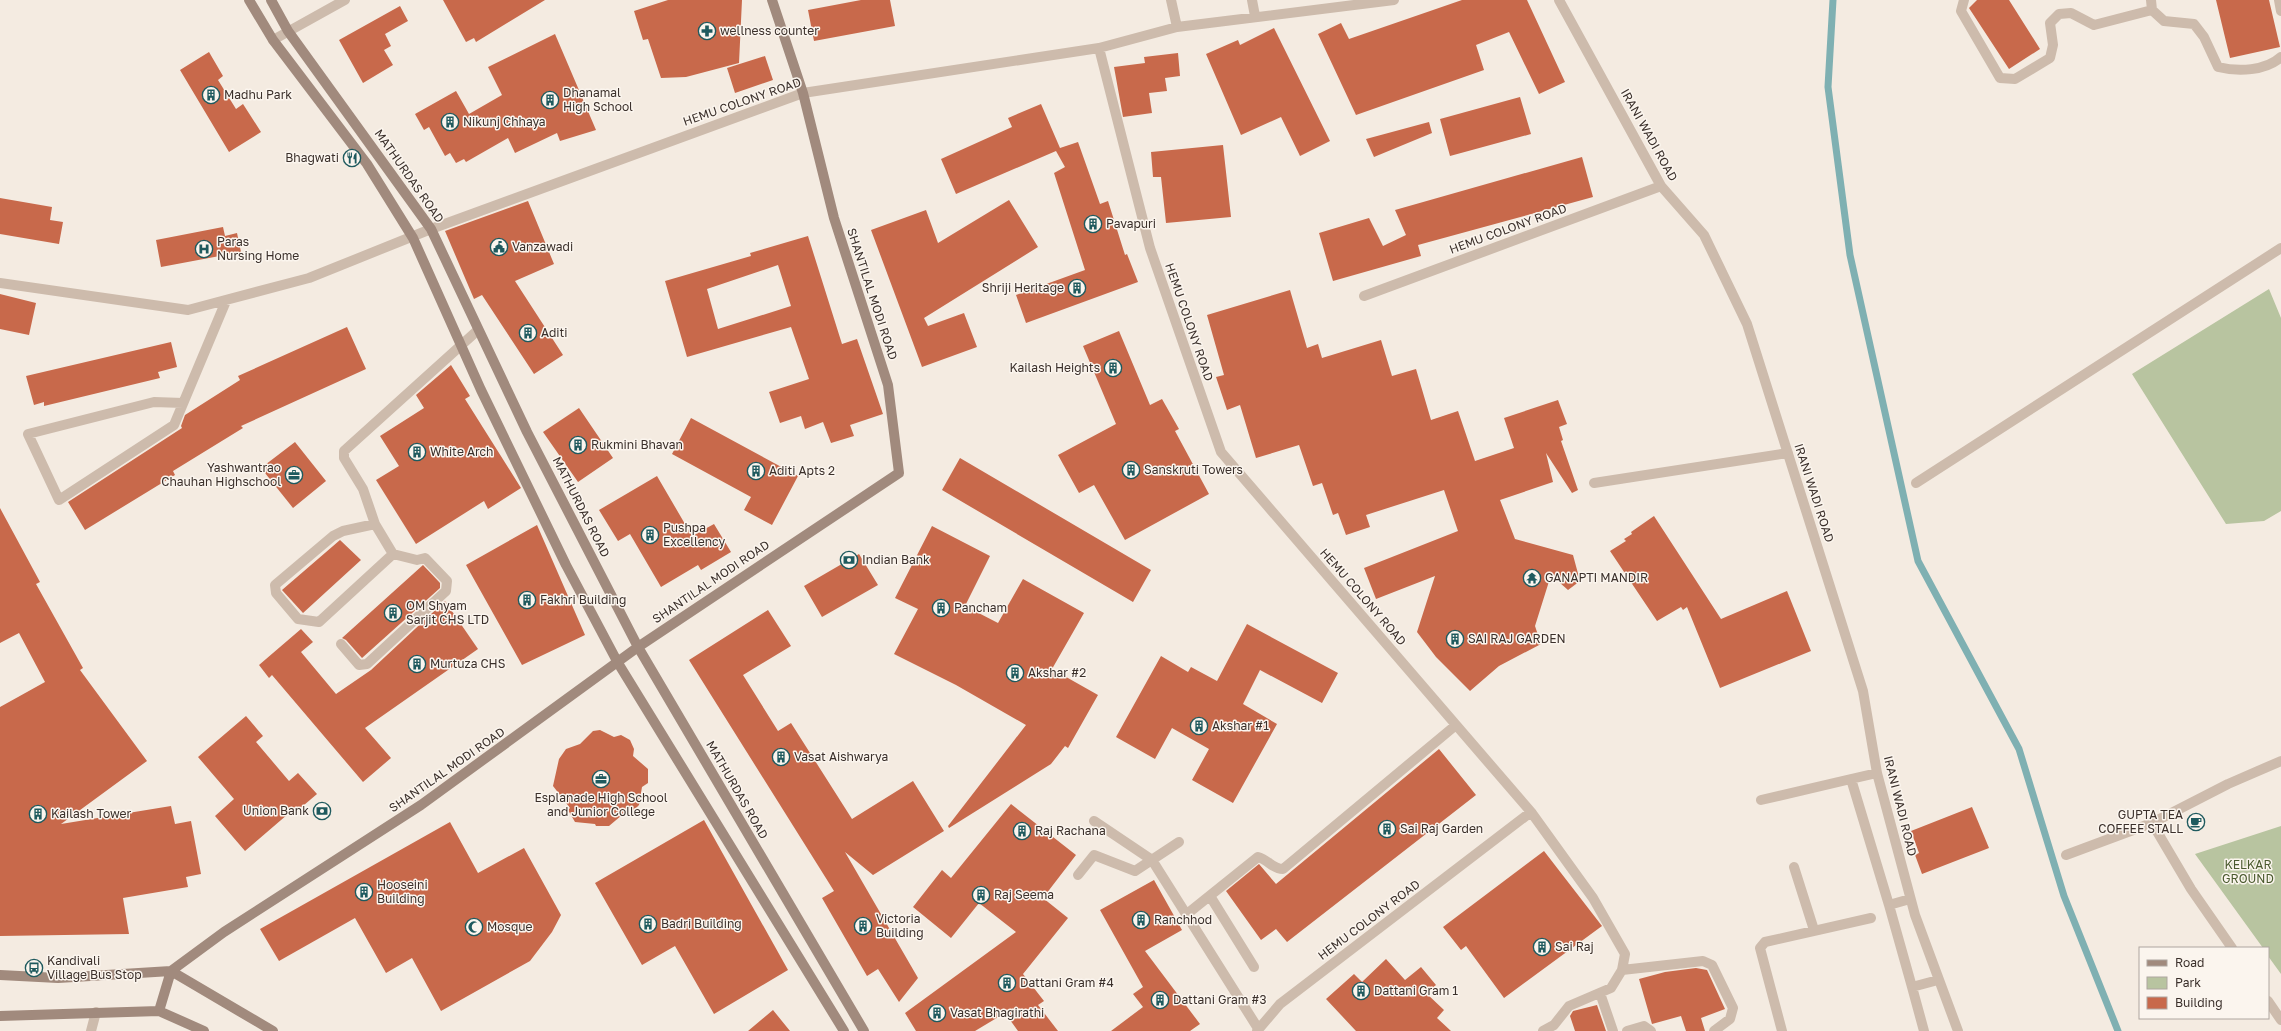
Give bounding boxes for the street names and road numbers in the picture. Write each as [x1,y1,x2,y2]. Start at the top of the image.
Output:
street label: HEMU COLONY ROAD [681,74,803,129]
street label: IRANI WADI ROAD [1618,86,1681,183]
street label: MATHURDAS ROAD [371,126,447,225]
street label: HEMU COLONY ROAD [1447,200,1569,257]
street label: SHANTILAL MODI ROAD [844,226,901,362]
street label: HEMU COLONY ROAD [1162,261,1217,383]
street label: IRANI WADI ROAD [1791,441,1838,544]
street label: MATHURDAS ROAD [550,454,613,560]
street label: SHANTILAL MODI ROAD [649,537,772,626]
street label: HEMU COLONY ROAD [1317,545,1410,648]
street label: SHANTILAL MODI ROAD [386,724,507,815]
street label: MATHURDAS ROAD [703,738,772,842]
street label: IRANI WADI ROAD [1881,754,1920,858]
street label: HEMU COLONY ROAD [1315,876,1423,963]

